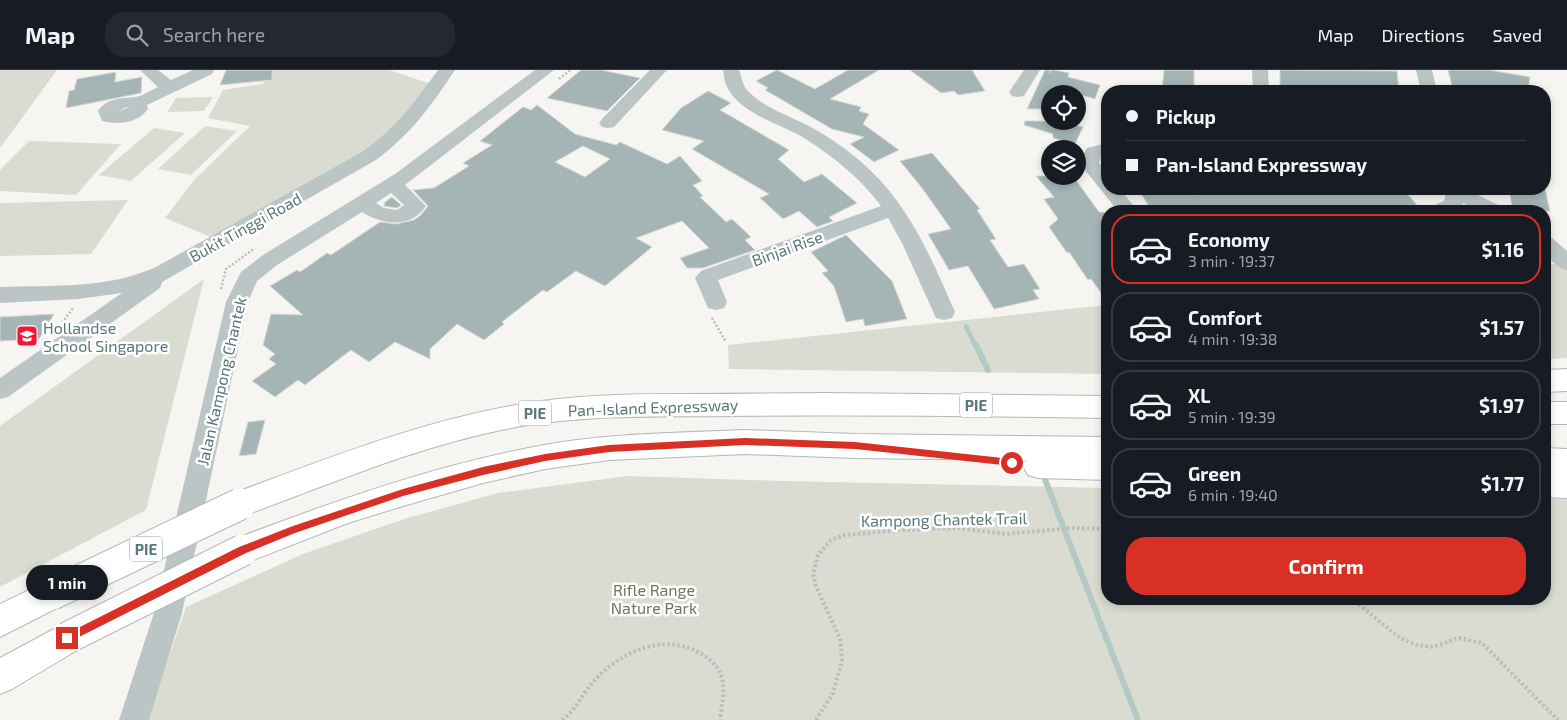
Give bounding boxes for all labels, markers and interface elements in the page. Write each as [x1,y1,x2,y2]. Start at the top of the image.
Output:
search box [105,12,455,57]
text: Map [25,20,75,49]
icon: search [123,21,151,49]
text: Search here [163,23,265,46]
text: Map [1317,24,1354,46]
text: Directions [1382,24,1465,46]
text: Saved [1493,24,1542,46]
map controls [1041,85,1086,185]
button: locate [1041,85,1086,130]
text: Pickup [1156,105,1216,128]
button: layers [1041,140,1086,185]
text: Pan-Island Expressway [1156,153,1367,176]
street label: Bukit Tinggi Road [186,188,304,266]
street label: Binjai Rise [749,226,825,271]
icon: car [1128,227,1173,272]
text: Economy [1188,228,1270,251]
text: $1.16 [1482,238,1524,261]
text: 3 min · 19:37 [1188,251,1275,270]
street label: Jalan Kampong Chantek [192,295,250,467]
icon: car [1128,305,1173,350]
text: Comfort [1188,306,1262,329]
text: $1.57 [1480,316,1524,339]
place label: Hollandse School Singapore [43,318,168,355]
school or university icon: Hollandse School Singapore [15,324,39,348]
text: 4 min · 19:38 [1188,329,1278,348]
icon: car [1128,383,1173,428]
text: XL [1188,384,1210,407]
road number: PIE [960,392,992,418]
text: $1.97 [1479,394,1524,417]
street label: Pan-Island Expressway [567,395,739,419]
road number: PIE [519,400,551,426]
text: 5 min · 19:39 [1188,407,1276,426]
route start [1001,452,1023,474]
icon: car [1128,461,1173,506]
text: Green [1188,462,1241,485]
text: $1.77 [1481,472,1524,495]
text: 6 min · 19:40 [1188,485,1278,504]
street label: Kampong Chantek Trail [861,508,1028,530]
road number: PIE [130,536,162,562]
button: Confirm [1126,537,1526,595]
callout: 1 min [26,566,108,600]
text: 1 min [48,573,86,592]
park label: Rifle Range Nature Park [611,580,697,617]
route end [56,627,78,649]

